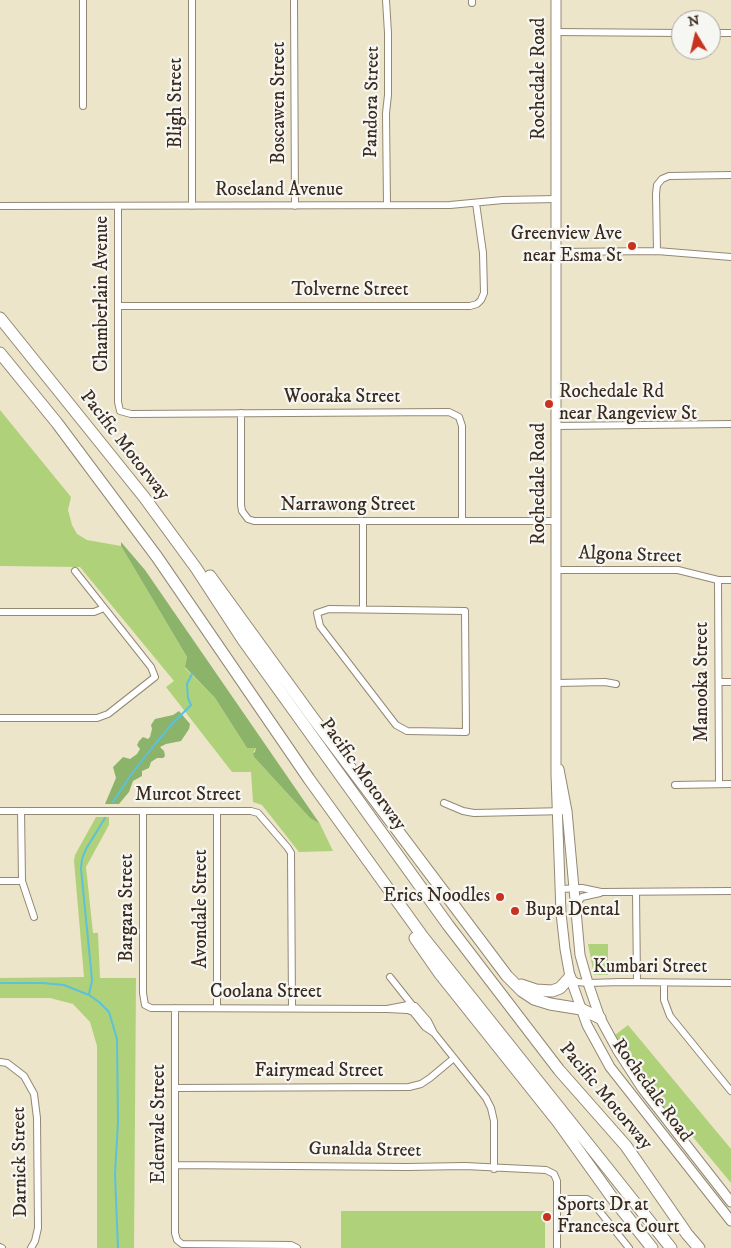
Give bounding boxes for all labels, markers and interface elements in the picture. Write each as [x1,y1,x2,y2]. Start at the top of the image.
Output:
north arrow [671,10,721,60]
text: N [687,11,701,31]
street label: Rochedale Road [529,18,551,140]
street label: Boscawen Street [269,42,291,164]
street label: Pandora Street [361,46,385,158]
street label: Bligh Street [166,58,188,148]
street label: Roseland Avenue [215,180,343,202]
street label: Chamberlain Avenue [92,216,114,372]
place label: Greenview Ave near Esma St [511,224,622,268]
marker: Greenview Ave near Esma St [626,240,638,252]
street label: Tolverne Street [291,280,409,302]
place label: Rochedale Rd near Rangeview St [559,382,697,426]
street label: Pacific Motorway [74,387,174,505]
street label: Wooraka Street [284,387,400,409]
marker: Rochedale Rd near Rangeview St [543,398,555,410]
street label: Rochedale Road [529,423,551,545]
street label: Narrawong Street [281,495,415,517]
street label: Algona Street [578,543,682,569]
street label: Manooka Street [692,622,714,742]
street label: Pacific Motorway [314,714,410,836]
street label: Murcot Street [135,785,241,807]
street label: Avondale Street [191,849,213,969]
street label: Bargara Street [117,854,139,962]
place label: Erics Noodles [383,886,490,908]
marker: Erics Noodles [494,891,506,903]
place label: Bupa Dental [525,900,620,922]
marker: Bupa Dental [509,905,521,917]
street label: Kumbari Street [593,957,707,979]
street label: Coolana Street [210,982,322,1004]
street label: Rochedale Road [606,1035,696,1147]
street label: Pacific Motorway [553,1039,657,1155]
street label: Fairymead Street [255,1061,383,1083]
street label: Edenvale Street [149,1064,171,1184]
street label: Darnick Street [9,1106,33,1218]
street label: Gunalda Street [308,1139,422,1163]
place label: Sports Dr at Francesca Court [557,1195,680,1239]
marker: Sports Dr at Francesca Court [541,1211,553,1223]

